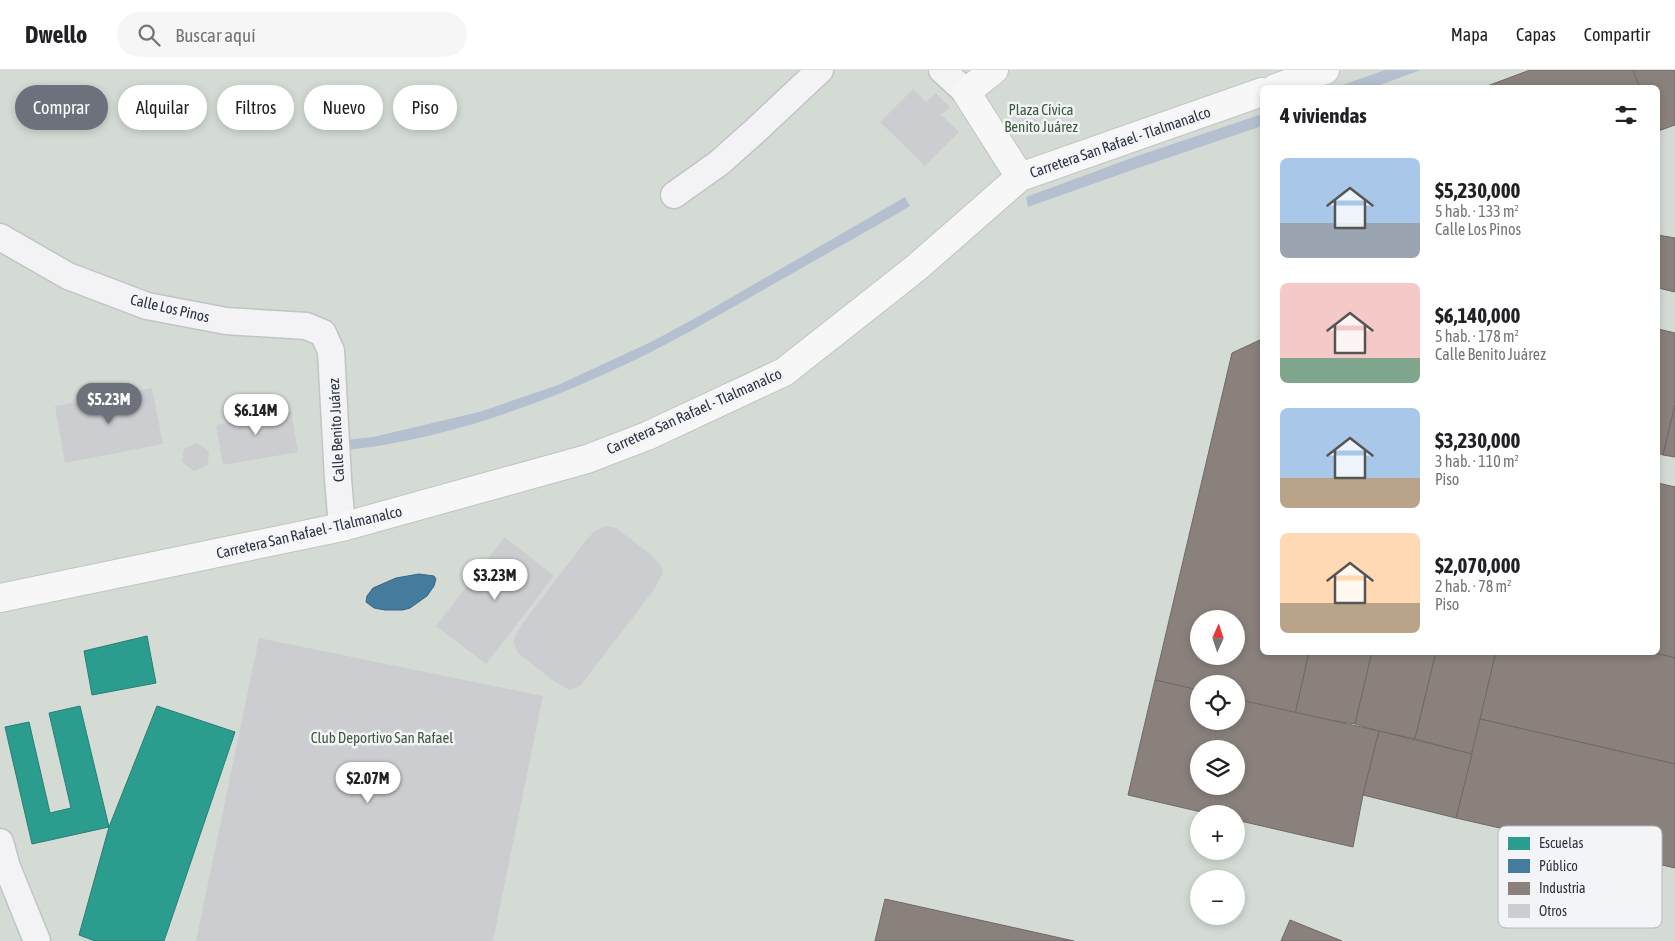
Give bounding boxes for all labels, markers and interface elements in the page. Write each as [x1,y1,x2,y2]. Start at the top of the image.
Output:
search box [117,12,467,57]
text: Dwello [25,21,87,48]
icon: search [135,21,163,49]
text: Buscar aquí [175,24,256,46]
text: Mapa [1451,24,1488,45]
text: Capas [1516,24,1556,45]
text: Compartir [1584,24,1650,45]
chip: Comprar [15,85,108,130]
chip: Alquilar [118,85,207,130]
chip: Filtros [217,85,294,130]
chip: Nuevo [304,85,383,130]
chip: Piso [393,85,457,130]
park label: Plaza Cívica Benito Juárez [1004,101,1078,135]
icon: filters [1612,101,1640,129]
street label: Carretera San Rafael - Tlalmanalco [1027,103,1213,181]
text: 4 viviendas [1280,103,1367,127]
icon: home [1320,178,1380,238]
text: $5,230,000 [1435,178,1520,202]
text: 5 hab. · 133 m² [1435,202,1519,220]
text: Calle Los Pinos [1435,220,1521,238]
street label: Calle Los Pinos [129,291,211,325]
icon: home [1320,303,1380,363]
text: $6,140,000 [1435,303,1520,327]
text: 5 hab. · 178 m² [1435,327,1519,345]
text: Calle Benito Juárez [1435,345,1546,363]
street label: Carretera San Rafael - Tlalmanalco [604,365,784,457]
street label: Calle Benito Juárez [325,377,347,482]
pin: $5.23M [68,382,150,425]
text: $5.23M [88,390,130,408]
pin: $6.14M [215,394,297,436]
text: $6.14M [235,401,277,419]
icon: home [1320,428,1380,488]
text: $3,230,000 [1435,428,1520,452]
text: 3 hab. · 110 m² [1435,452,1519,470]
text: Piso [1435,470,1459,488]
street label: Carretera San Rafael - Tlalmanalco [215,502,403,562]
icon: home [1320,553,1380,613]
text: $2,070,000 [1435,553,1520,577]
pin: $3.23M [454,558,536,601]
text: $3.23M [474,566,516,584]
text: 2 hab. · 78 m² [1435,577,1511,595]
text: Piso [1435,595,1459,613]
north arrow [1190,610,1245,665]
map controls [1190,610,1245,925]
button: locate [1190,675,1245,730]
park label: Club Deportivo San Rafael [311,729,453,746]
button: layers [1190,740,1245,795]
pin: $2.07M [327,762,409,804]
text: $2.07M [347,769,389,787]
button: + [1190,805,1245,860]
legend [1498,826,1662,928]
text: Escuelas [1539,835,1583,851]
text: Público [1539,858,1578,874]
button: − [1190,870,1245,925]
text: Industria [1539,880,1586,896]
text: Otros [1539,903,1567,919]

